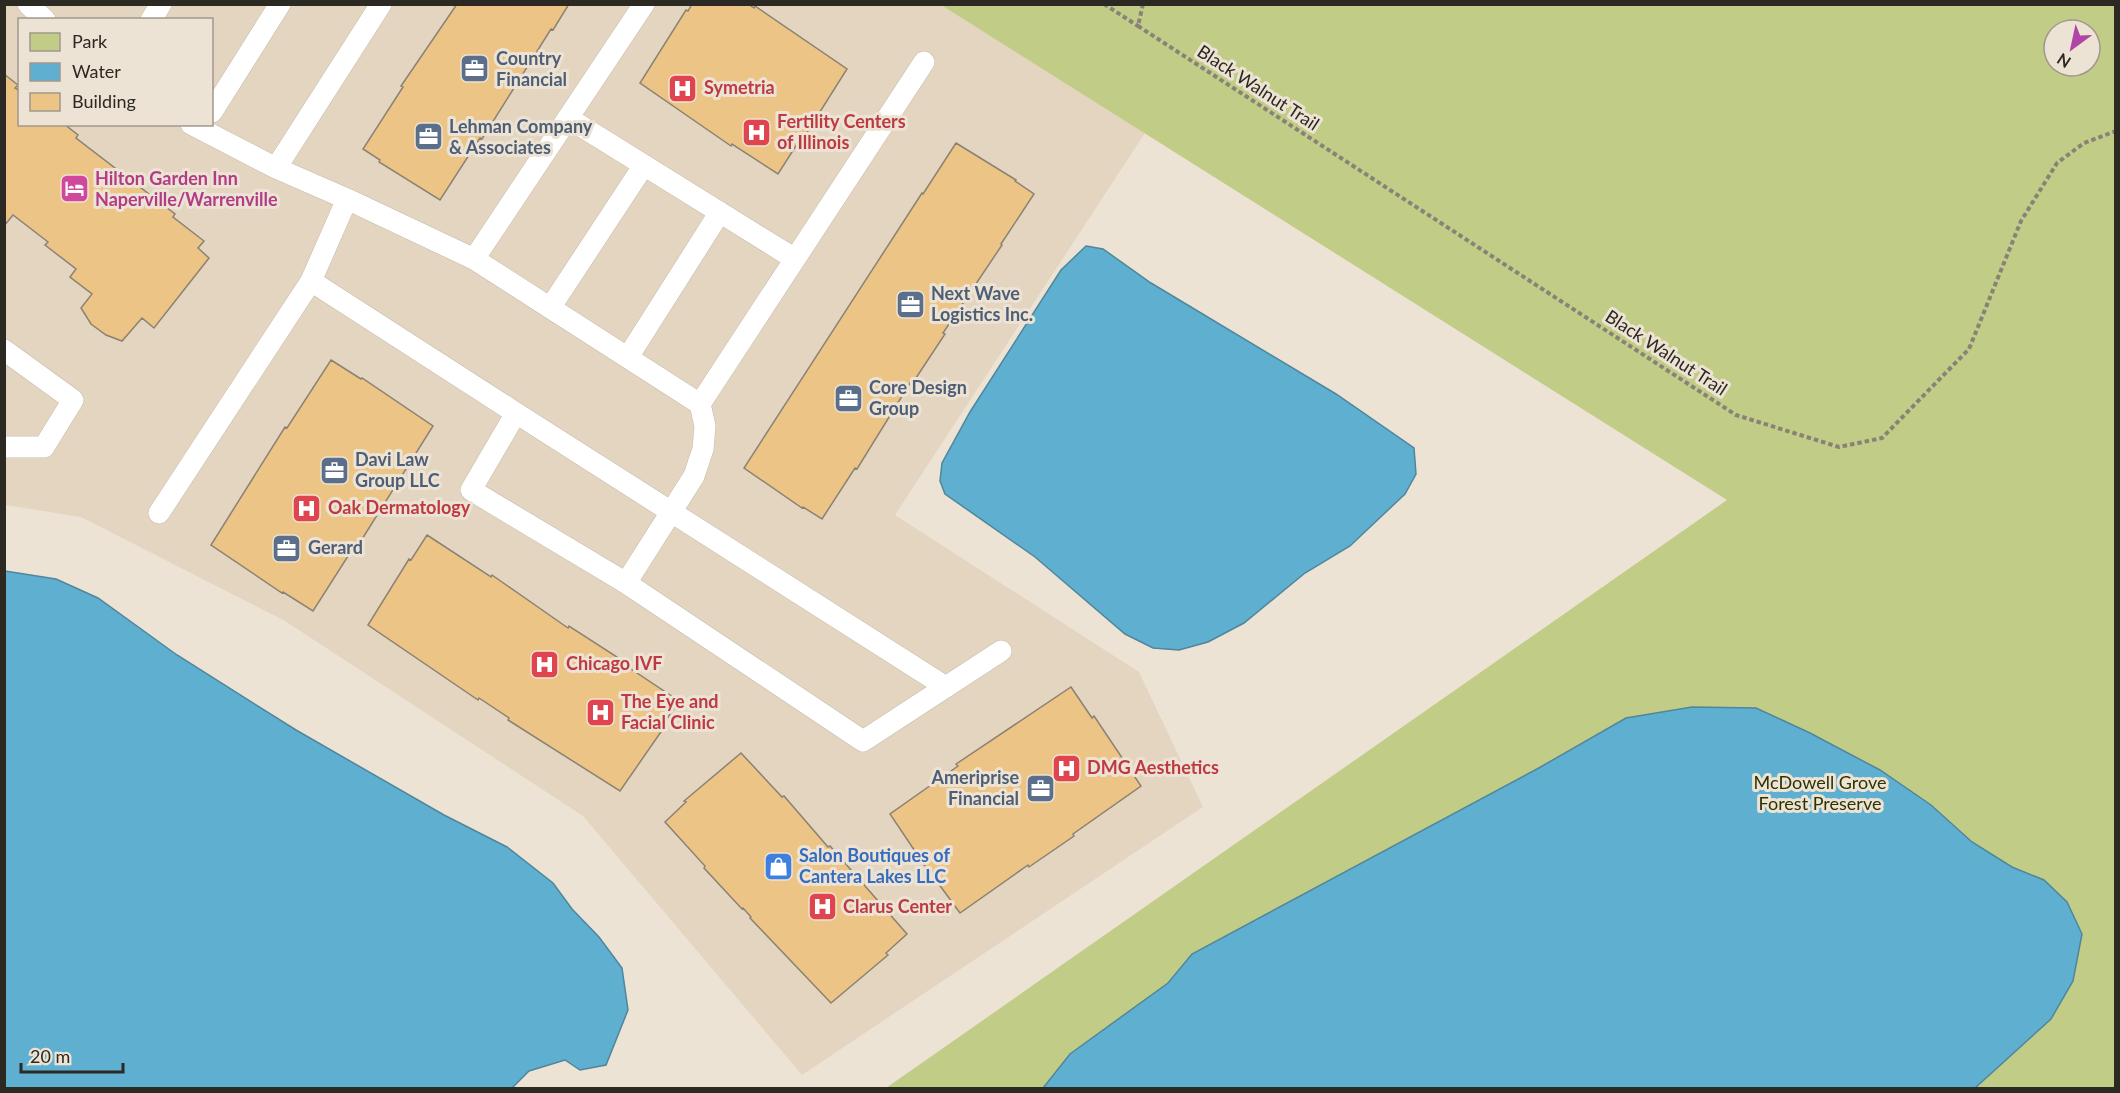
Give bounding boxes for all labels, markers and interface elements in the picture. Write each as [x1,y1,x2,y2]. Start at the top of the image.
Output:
legend [18,18,213,126]
north arrow [2042,18,2102,78]
text: Park [72,30,108,52]
street label: Black Walnut Trail [1194,40,1324,135]
place label: Country Financial [496,47,567,90]
text: N [2053,50,2074,72]
office icon: Country Financial [459,53,491,85]
text: Water [72,60,121,82]
hospital icon: Symetria [667,72,699,104]
place label: Symetria [704,76,775,98]
text: Building [72,90,136,112]
place label: Fertility Centers of Illinois [777,110,906,153]
place label: Lehman Company & Associates [449,115,593,158]
hospital icon: Fertility Centers of Illinois [740,116,772,148]
office icon: Lehman Company & Associates [412,121,444,153]
place label: Hilton Garden Inn Naperville/Warrenville [95,167,278,210]
hotel icon: Hilton Garden Inn Naperville/Warrenville [58,173,90,205]
place label: Next Wave Logistics Inc. [931,282,1033,325]
office icon: Next Wave Logistics Inc. [894,288,926,320]
street label: Black Walnut Trail [1602,305,1732,400]
place label: Core Design Group [869,376,967,419]
office icon: Core Design Group [832,382,864,414]
place label: Davi Law Group LLC [355,448,440,491]
office icon: Davi Law Group LLC [318,454,350,486]
hospital icon: Oak Dermatology [291,492,323,524]
place label: Oak Dermatology [328,496,471,518]
office icon: Gerard [271,532,303,564]
place label: Gerard [308,536,363,558]
hospital icon: Chicago IVF [529,648,561,680]
place label: Chicago IVF [566,652,663,674]
place label: The Eye and Facial Clinic [621,690,719,733]
hospital icon: The Eye and Facial Clinic [584,696,616,728]
hospital icon: DMG Aesthetics [1050,752,1082,784]
place label: DMG Aesthetics [1087,756,1219,778]
place label: Ameriprise Financial [931,766,1019,809]
park label: McDowell Grove Forest Preserve [1754,771,1886,814]
office icon: Ameriprise Financial [1024,772,1056,804]
place label: Salon Boutiques of Cantera Lakes LLC [799,844,950,887]
shop icon: Salon Boutiques of Cantera Lakes LLC [762,850,794,882]
hospital icon: Clarus Center [806,891,838,923]
place label: Clarus Center [843,895,952,917]
scale bar [21,1036,123,1074]
text: 20 m [30,1045,70,1067]

